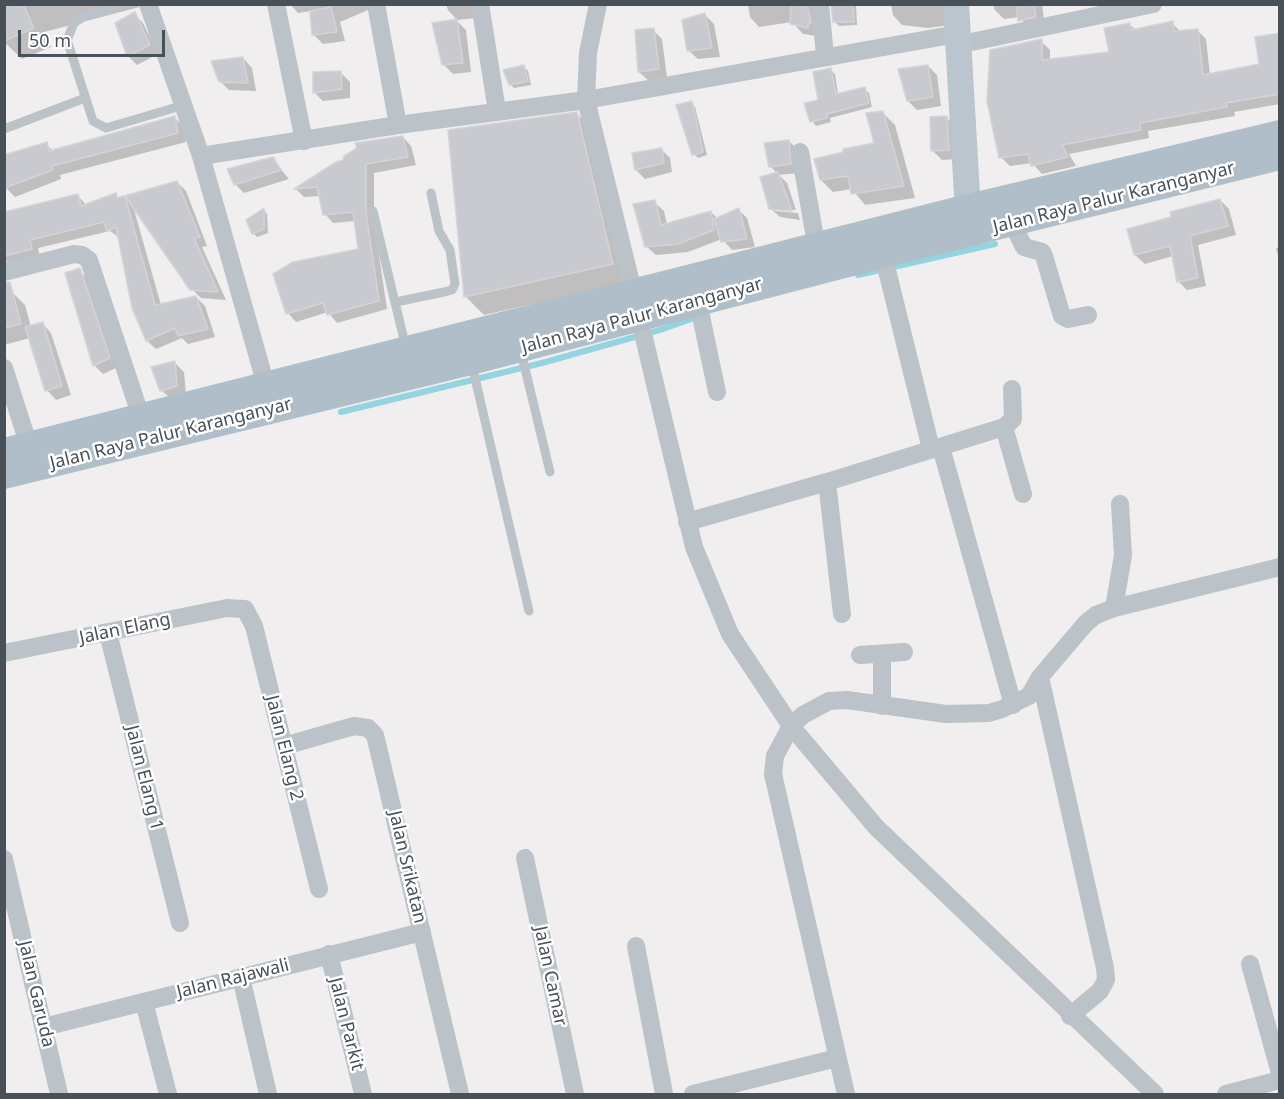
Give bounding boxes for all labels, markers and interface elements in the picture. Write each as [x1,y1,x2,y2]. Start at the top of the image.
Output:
scale bar [21,18,168,56]
text: 50 m [29,28,71,52]
street label: Jalan Raya Palur Karanganyar [991,157,1237,239]
street label: Jalan Raya Palur Karanganyar [519,273,765,359]
street label: Jalan Raya Palur Karanganyar [48,393,294,475]
street label: Jalan Elang [78,609,172,649]
street label: Jalan Elang 2 [261,693,307,803]
street label: Jalan Elang 1 [121,723,167,833]
street label: Jalan Srikatan [384,809,430,925]
street label: Jalan Camar [529,924,571,1028]
street label: Jalan Garuda [13,939,59,1049]
street label: Jalan Rajawali [175,955,291,1003]
street label: Jalan Parkit [324,975,368,1073]

